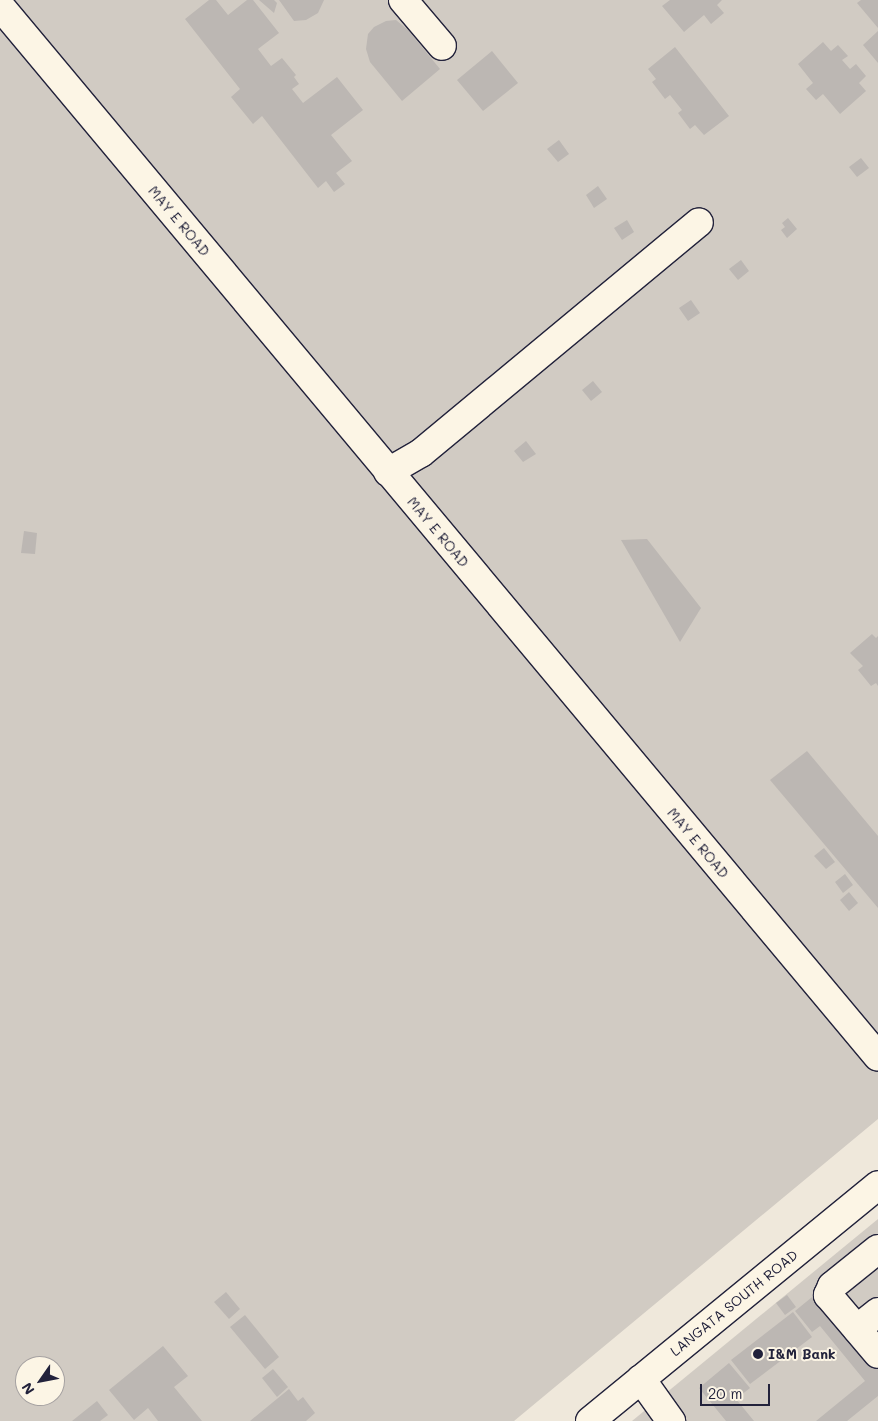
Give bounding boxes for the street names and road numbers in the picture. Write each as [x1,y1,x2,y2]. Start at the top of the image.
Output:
street label: MAY E ROAD [145,183,213,259]
street label: MAY E ROAD [404,494,472,570]
street label: MAY E ROAD [664,805,732,881]
street label: LANGATA SOUTH ROAD [667,1246,801,1360]

